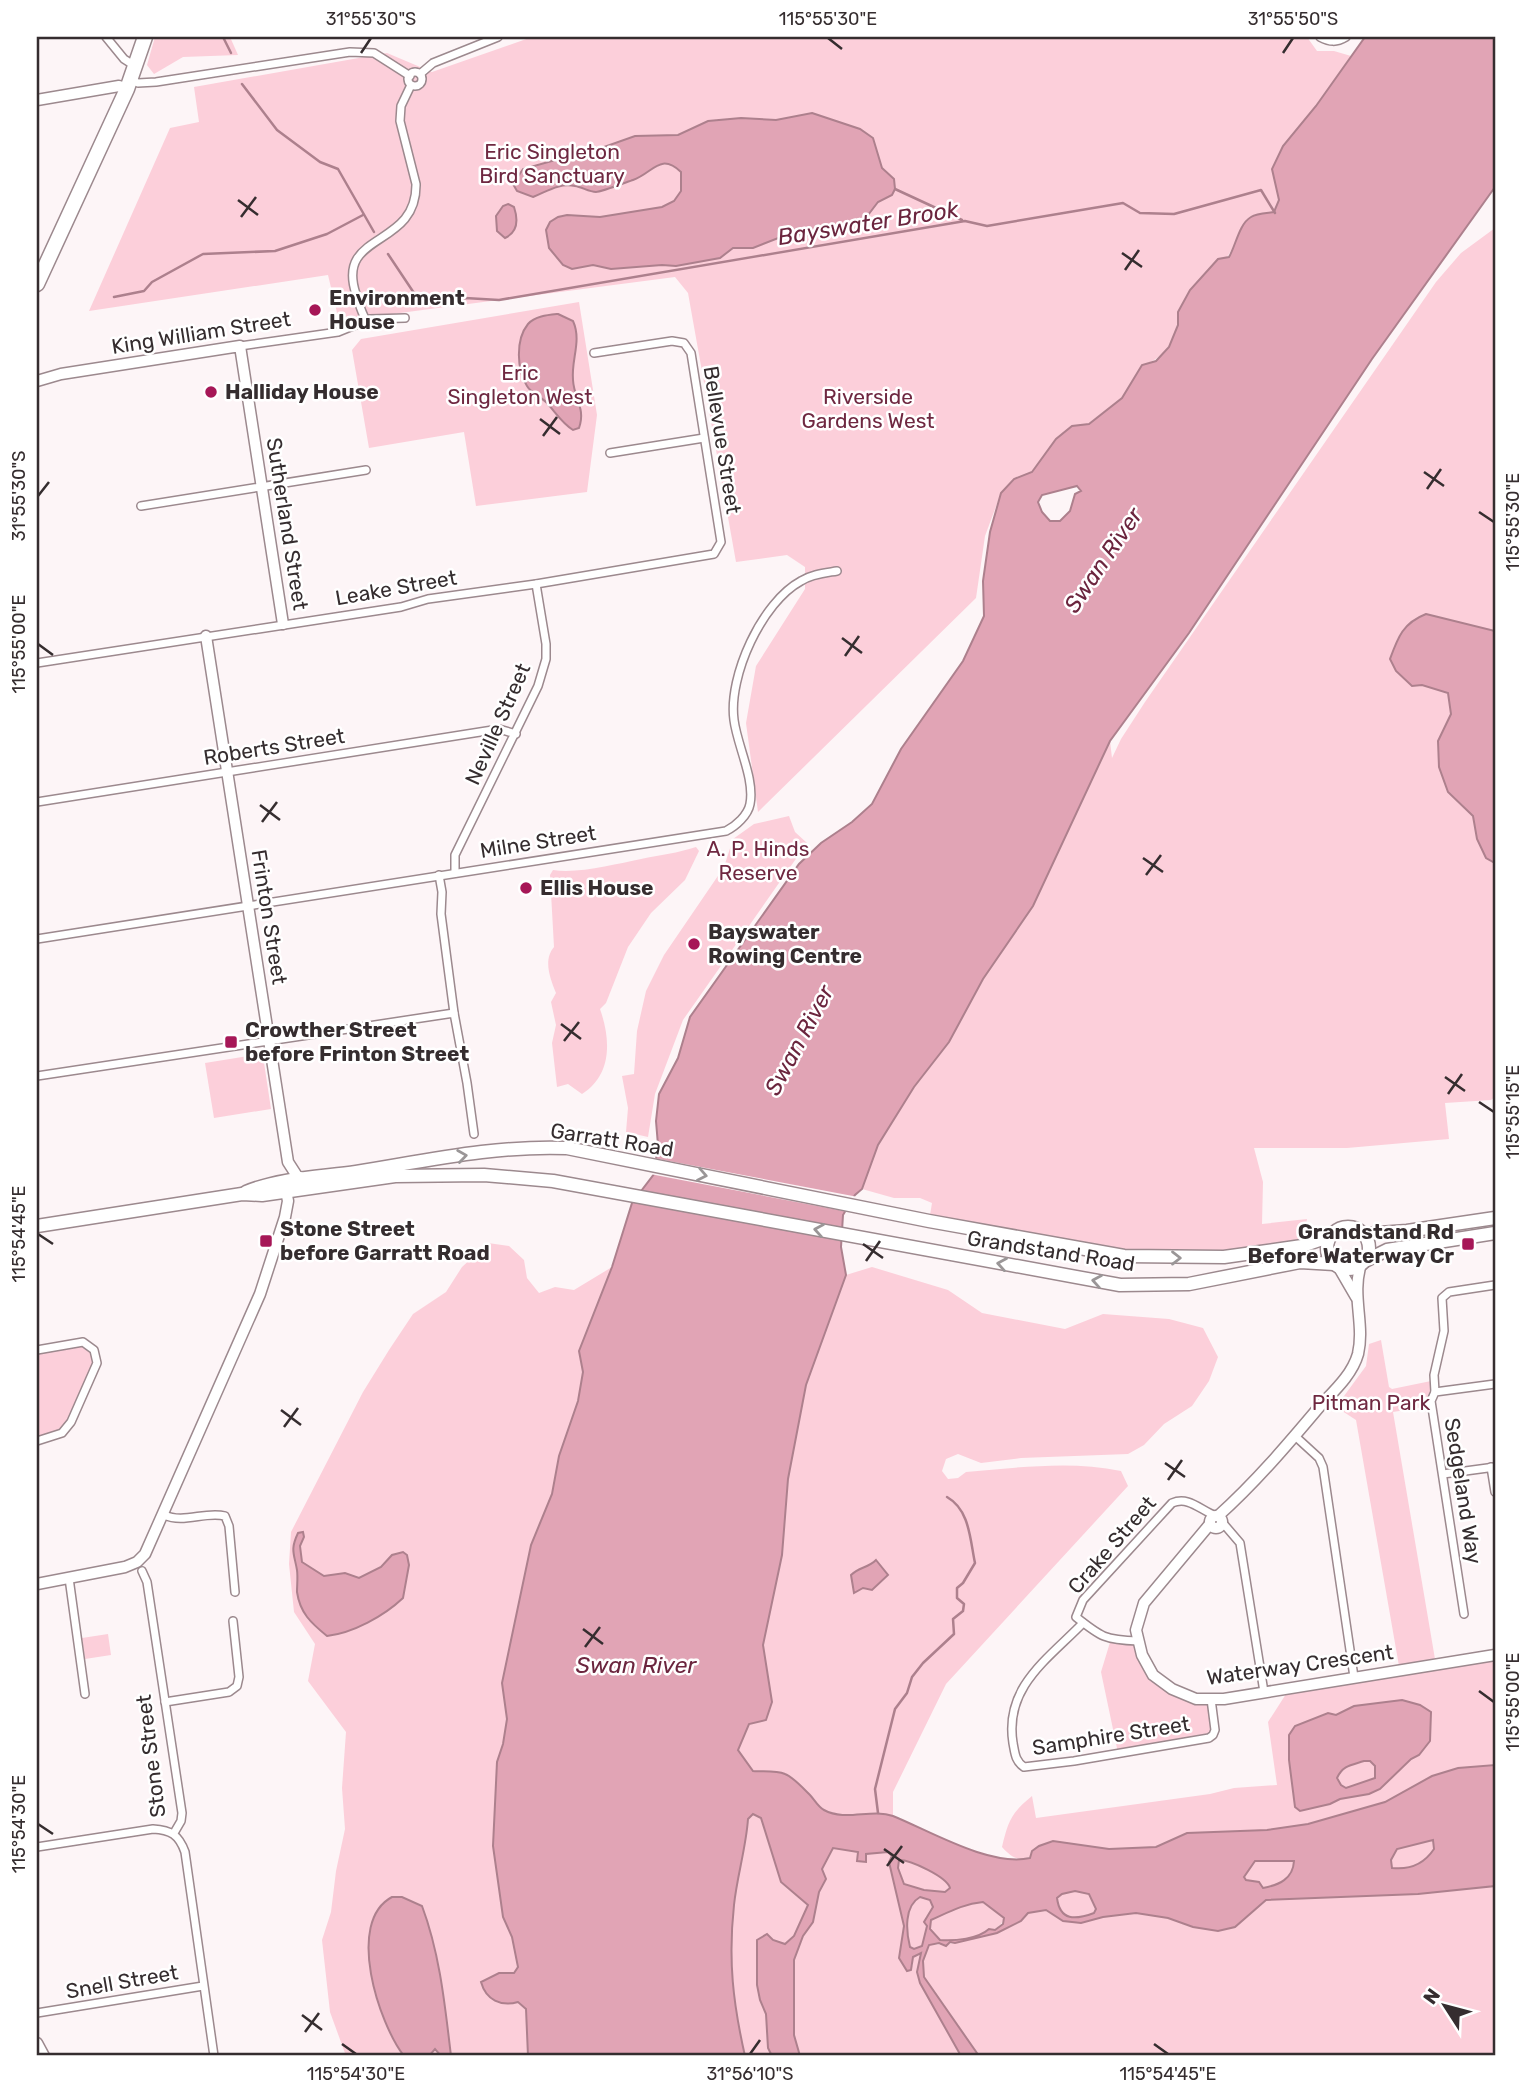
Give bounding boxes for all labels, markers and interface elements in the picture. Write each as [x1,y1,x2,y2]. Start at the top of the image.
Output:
text: 31°55'30"S [326,8,416,30]
text: 115°55'30"E [779,8,877,30]
text: 31°55'50"S [1248,8,1338,30]
park label: Eric Singleton Bird Sanctuary [479,139,625,188]
water label: Bayswater Brook [776,195,961,251]
place label: Environment House [329,285,465,334]
marker: Environment House [307,302,323,318]
street label: King William Street [110,306,292,359]
park label: Eric Singleton West [447,360,593,409]
street label: Bellevue Street [698,364,747,516]
place label: Halliday House [225,379,379,404]
marker: Halliday House [203,384,219,400]
park label: Riverside Gardens West [801,384,935,433]
street label: Sutherland Street [262,436,313,612]
text: 31°55'30"S [8,451,30,541]
text: 115°55'30"E [1502,473,1524,571]
water label: Swan River [1058,501,1149,618]
street label: Leake Street [333,565,459,610]
text: 115°55'00"E [8,595,30,693]
street label: Neville Street [460,659,536,789]
street label: Roberts Street [201,723,346,770]
street label: Milne Street [478,820,598,863]
park label: A. P. Hinds Reserve [707,836,809,885]
street label: Frinton Street [246,848,293,986]
place label: Ellis House [540,875,654,900]
marker: Ellis House [518,880,534,896]
place label: Bayswater Rowing Centre [708,919,862,968]
marker: Bayswater Rowing Centre [686,936,702,952]
water label: Swan River [758,979,840,1100]
place label: Crowther Street before Frinton Street [245,1017,469,1066]
marker: Crowther Street before Frinton Street [223,1034,239,1050]
text: 115°55'15"E [1502,1065,1524,1159]
street label: Garratt Road [549,1117,676,1162]
one-way arrow [456,1149,468,1164]
one-way arrow [696,1167,708,1182]
text: 115°54'45"E [8,1185,30,1283]
place label: Stone Street before Garratt Road [280,1216,490,1265]
place label: Grandstand Rd Before Waterway Cr [1247,1219,1454,1268]
one-way arrow [813,1223,824,1238]
street label: Grandstand Road [965,1225,1137,1276]
marker: Stone Street before Garratt Road [258,1233,274,1249]
marker: Grandstand Rd Before Waterway Cr [1460,1236,1476,1252]
one-way arrow [1172,1250,1182,1266]
one-way arrow [996,1257,1008,1272]
one-way arrow [1091,1274,1103,1289]
park label: Pitman Park [1312,1390,1430,1415]
street label: Sedgeland Way [1440,1416,1487,1566]
street label: Crake Street [1062,1491,1161,1599]
street label: Waterway Crescent [1205,1639,1395,1690]
water label: Swan River [576,1651,697,1679]
text: 115°55'00"E [1502,1653,1524,1751]
street label: Stone Street [131,1693,170,1819]
street label: Samphire Street [1030,1711,1191,1760]
text: 115°54'30"E [8,1775,30,1873]
street label: Snell Street [64,1959,180,2004]
north arrow [1410,1970,1480,2040]
text: N [1418,1984,1445,2009]
text: 115°54'30"E [307,2063,405,2085]
text: 31°56'10"S [706,2063,794,2085]
text: 115°54'45"E [1119,2063,1217,2085]

